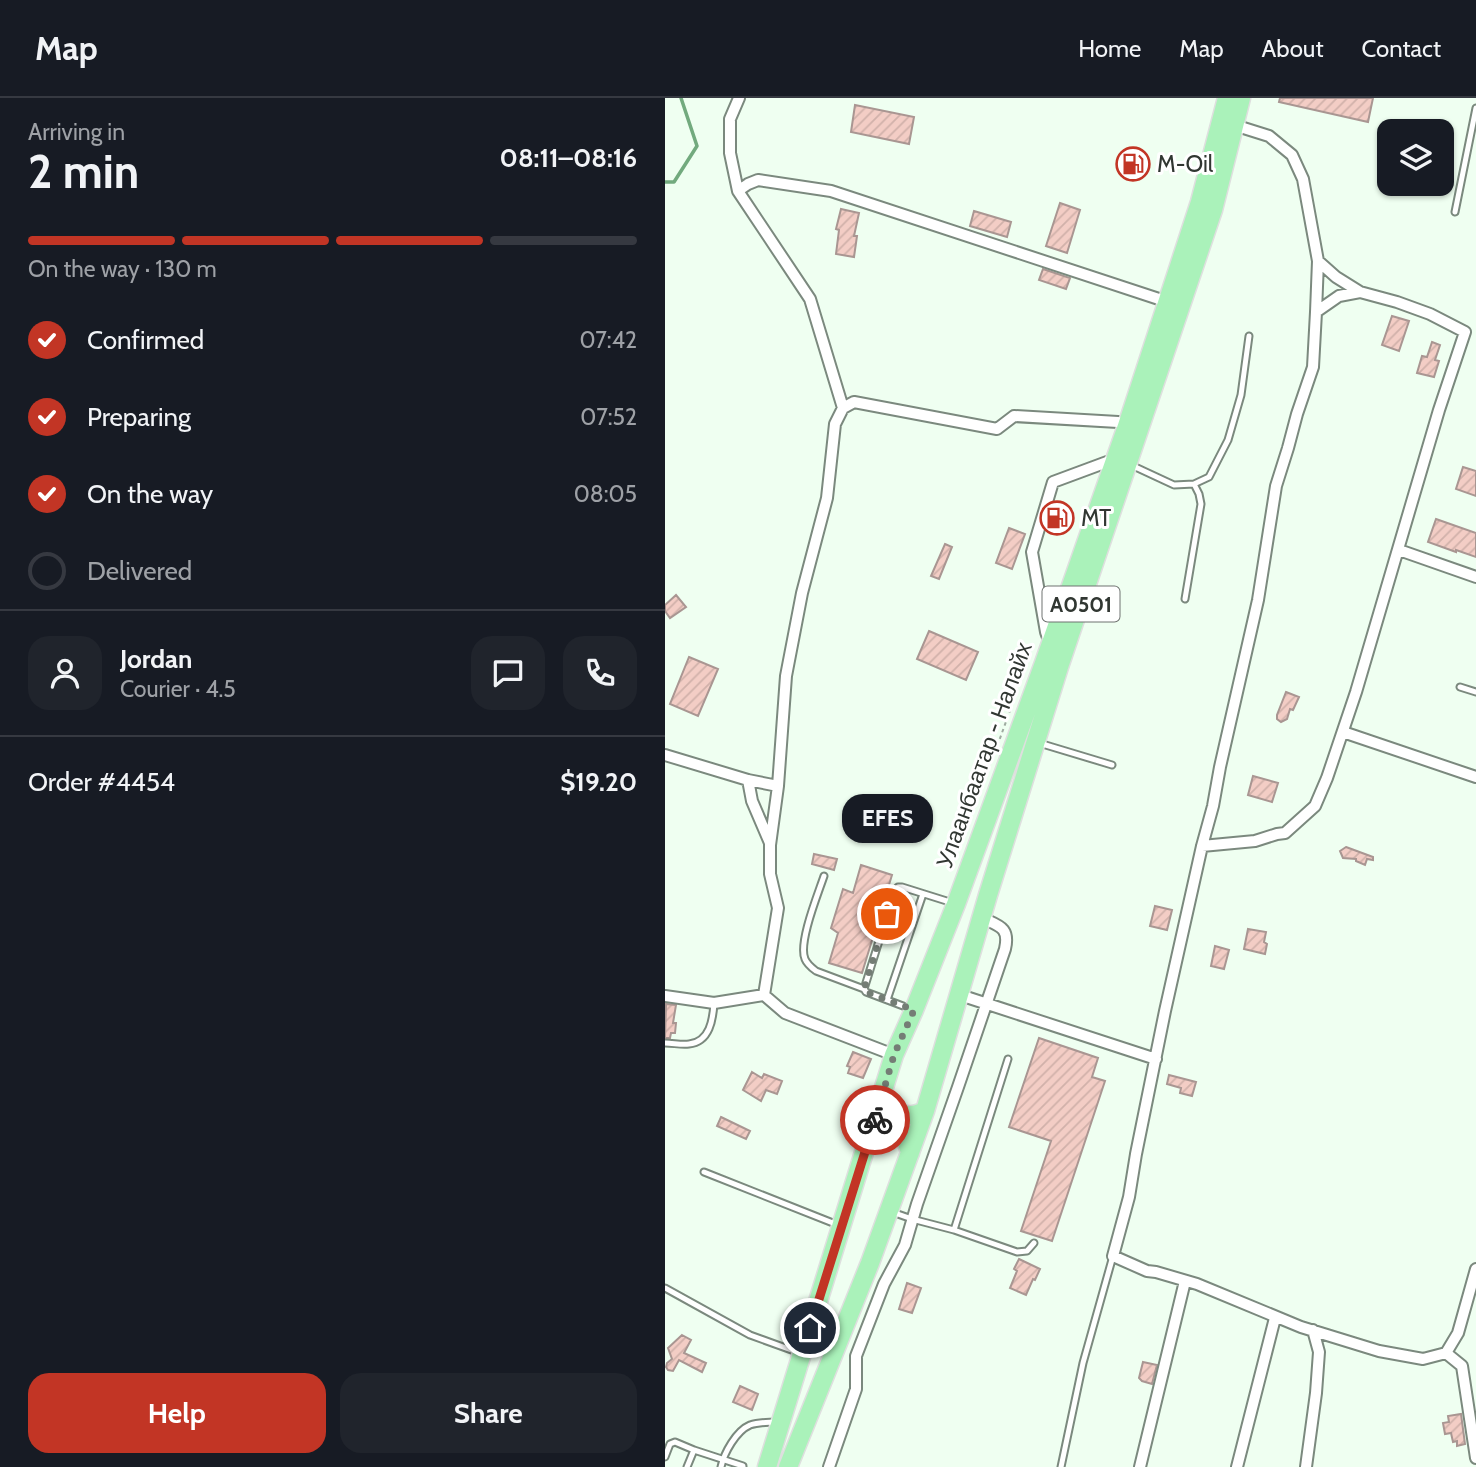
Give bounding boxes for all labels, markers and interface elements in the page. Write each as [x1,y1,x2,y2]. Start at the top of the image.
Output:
text: Map [35,28,98,68]
text: Home [1078,34,1141,63]
text: Map [1179,34,1224,63]
text: About [1262,34,1324,63]
text: Contact [1362,34,1441,63]
text: Arriving in [28,118,125,146]
map controls [1377,119,1454,196]
button: layers [1377,119,1454,196]
text: 08:11–08:16 [500,142,637,174]
text: 2 min [28,144,139,200]
fuel station icon: M-Oil [1114,145,1152,183]
place label: M-Oil [1157,150,1214,178]
text: On the way · 130 m [28,255,217,283]
icon: check [28,321,66,359]
text: Confirmed [87,324,204,356]
text: 07:42 [580,326,637,354]
icon: check [28,398,66,436]
text: Preparing [87,401,191,433]
text: 07:52 [580,403,637,431]
icon: check [28,475,66,513]
text: On the way [87,478,213,510]
text: 08:05 [574,480,637,508]
fuel station icon: MT [1038,499,1076,537]
place label: MT [1081,504,1111,532]
text: Delivered [87,555,192,587]
road number: A0501 [1043,587,1119,622]
button: person [28,636,102,710]
button: chat [471,636,545,710]
button: phone [563,636,637,710]
street label: Улаанбаатар - Налайх [930,638,1038,872]
text: Jordan [120,643,192,675]
text: Courier · 4.5 [120,675,236,703]
text: Order #4454 [28,766,175,798]
text: $19.20 [560,766,637,798]
callout: EFES [841,795,933,844]
text: EFES [862,804,913,832]
pin [857,884,917,944]
icon: bag [868,895,906,933]
courier [840,1085,910,1155]
icon: bike [856,1101,894,1139]
pin [780,1298,840,1358]
icon: home [791,1309,829,1347]
button: Help [28,1373,326,1453]
button: Share [340,1373,637,1453]

